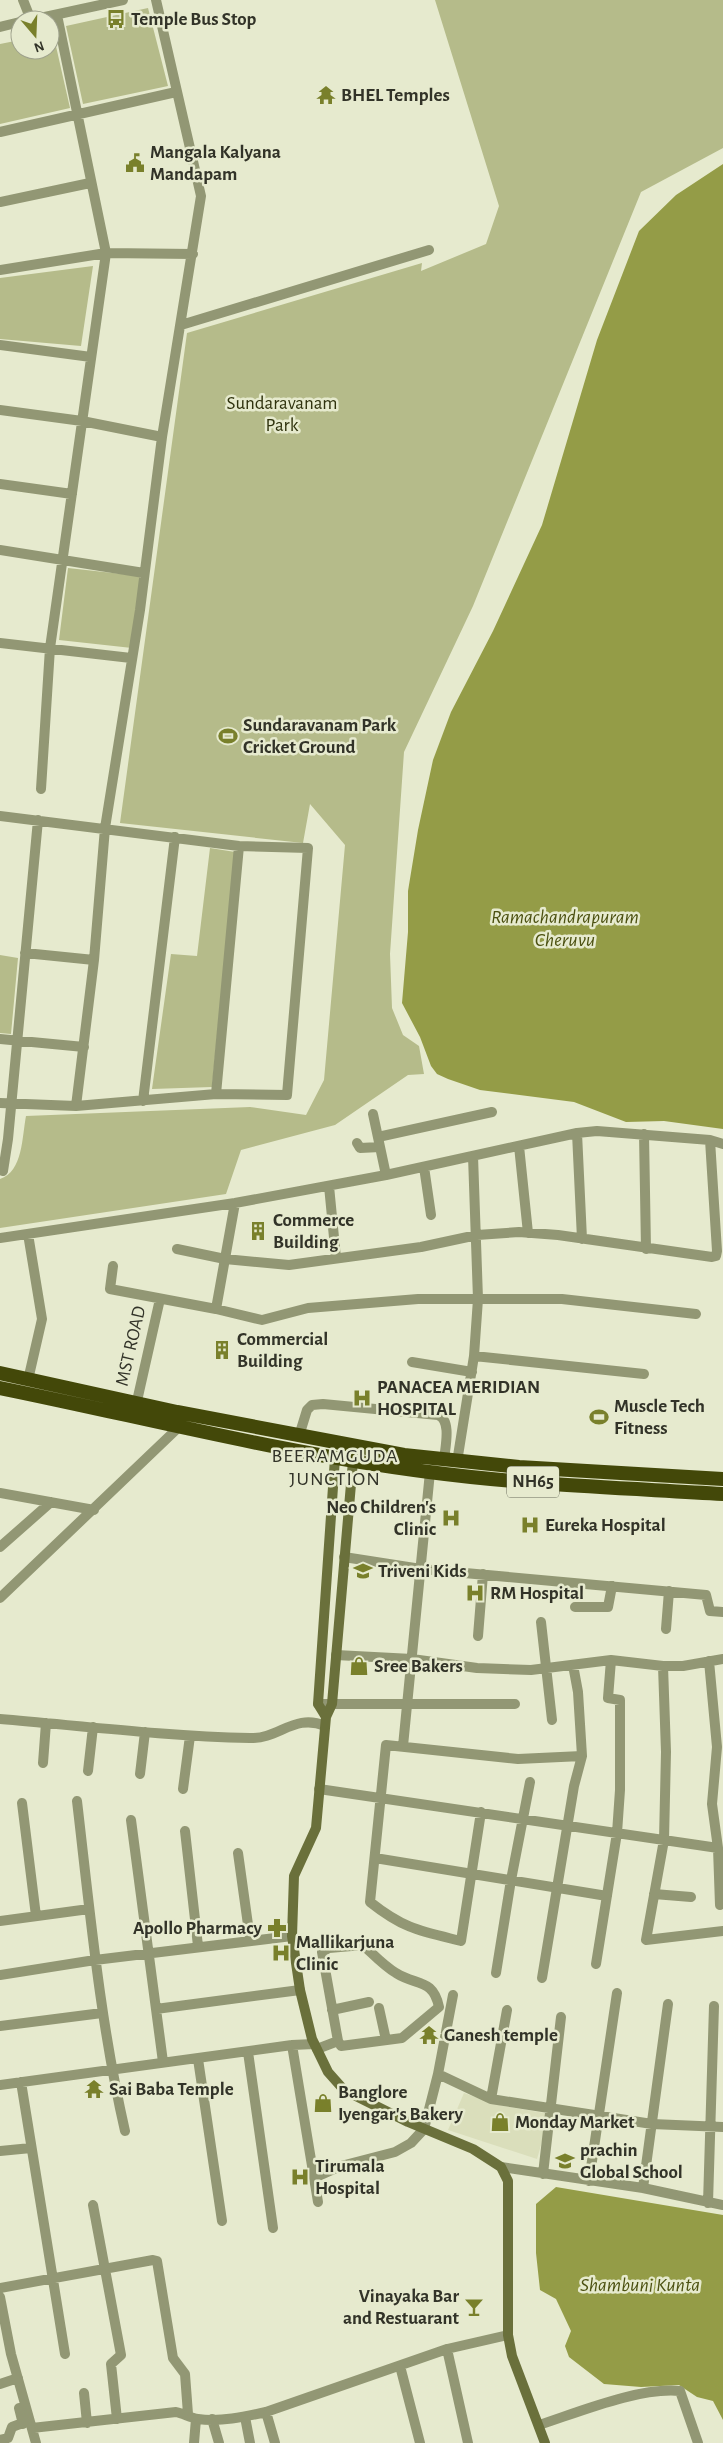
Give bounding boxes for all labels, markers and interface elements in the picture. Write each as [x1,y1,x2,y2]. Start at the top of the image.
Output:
bus stop icon: Temple Bus Stop [105,8,127,30]
north arrow [10,10,60,60]
place label: Temple Bus Stop [131,10,257,29]
text: N [32,38,46,55]
temple icon: BHEL Temples [315,84,337,106]
place label: BHEL Temples [341,86,450,105]
place label: Mangala Kalyana Mandapam [150,143,281,184]
public building icon: Mangala Kalyana Mandapam [124,152,146,174]
park label: Sundaravanam Park [226,394,338,435]
place label: Sundaravanam Park Cricket Ground [243,716,397,757]
sports icon: Sundaravanam Park Cricket Ground [217,725,239,747]
water label: Ramachandrapuram Cheruvu [491,907,639,950]
place label: Commerce Building [273,1211,354,1252]
building icon: Commerce Building [247,1220,269,1242]
street label: MST ROAD [113,1304,149,1388]
place label: Commercial Building [237,1330,328,1371]
building icon: Commercial Building [211,1339,233,1361]
place label: PANACEA MERIDIAN HOSPITAL [377,1378,540,1419]
hospital icon: PANACEA MERIDIAN HOSPITAL [351,1387,373,1409]
place label: Muscle Tech Fitness [614,1397,705,1438]
sports icon: Muscle Tech Fitness [588,1406,610,1428]
district label: BEERAMGUDA JUNCTION [271,1446,399,1489]
road number: NH65 [507,1466,559,1498]
place label: Neo Children's Clinic [326,1498,437,1539]
hospital icon: Neo Children's Clinic [440,1507,462,1529]
hospital icon: Eureka Hospital [519,1514,541,1536]
place label: Eureka Hospital [545,1516,666,1535]
school or university icon: Triveni Kids [352,1560,374,1582]
place label: Triveni Kids [378,1562,466,1581]
hospital icon: RM Hospital [464,1582,486,1604]
place label: RM Hospital [490,1584,584,1603]
shop icon: Sree Bakers [348,1655,370,1677]
place label: Sree Bakers [374,1657,463,1676]
pharmacy icon: Apollo Pharmacy [266,1917,288,1939]
place label: Apollo Pharmacy [133,1919,262,1938]
place label: Mallikarjuna Clinic [296,1933,394,1974]
hospital icon: Mallikarjuna Clinic [270,1942,292,1964]
temple icon: Ganesh temple [418,2024,440,2046]
place label: Ganesh temple [444,2026,558,2045]
temple icon: Sai Baba Temple [83,2078,105,2100]
place label: Sai Baba Temple [109,2080,234,2099]
place label: Banglore Iyengar's Bakery [338,2083,464,2124]
shop icon: Banglore Iyengar's Bakery [312,2092,334,2114]
shop icon: Monday Market [489,2111,511,2133]
place label: Monday Market [515,2113,635,2132]
place label: prachin Global School [580,2141,683,2182]
school or university icon: prachin Global School [554,2150,576,2172]
place label: Tirumala Hospital [315,2157,385,2198]
hospital icon: Tirumala Hospital [289,2166,311,2188]
water label: Shambuni Kunta [580,2275,700,2295]
place label: Vinayaka Bar and Restuarant [343,2287,460,2328]
bar icon: Vinayaka Bar and Restuarant [463,2296,485,2318]

